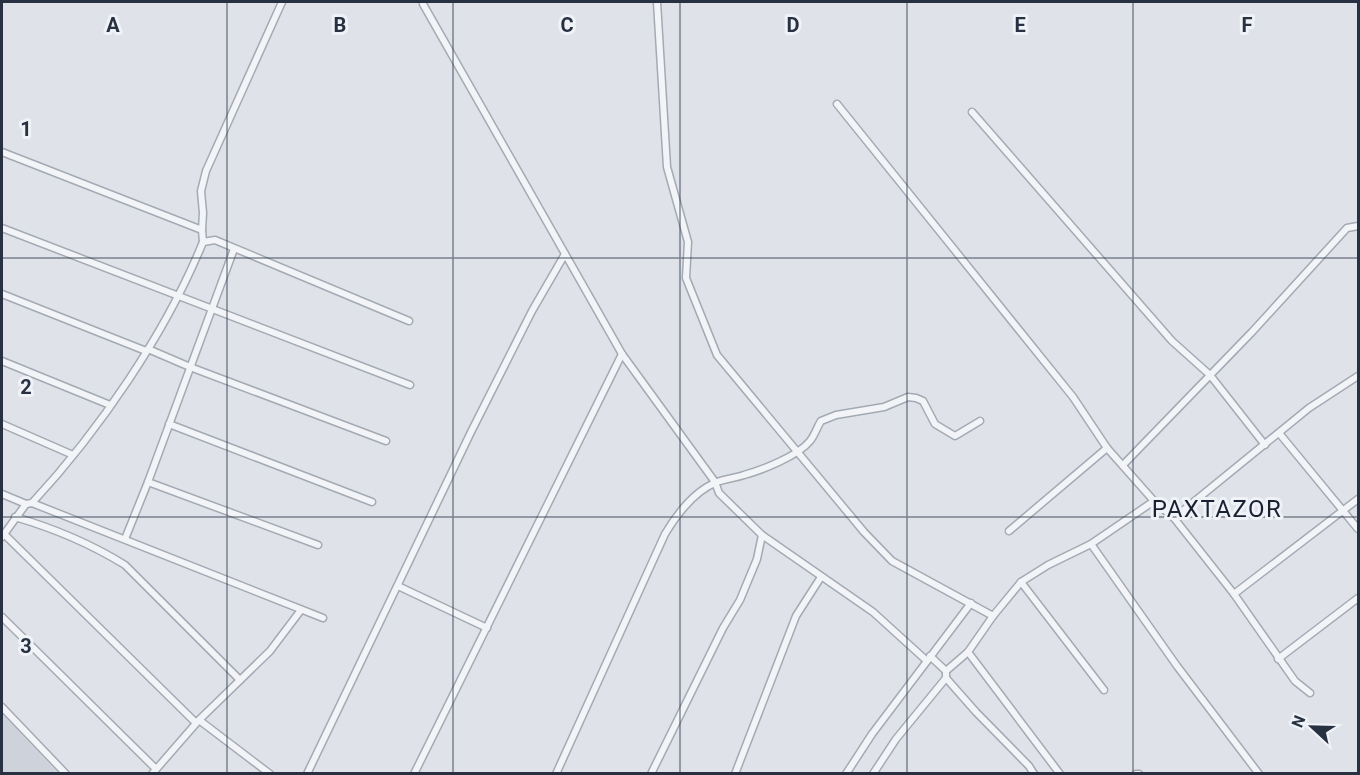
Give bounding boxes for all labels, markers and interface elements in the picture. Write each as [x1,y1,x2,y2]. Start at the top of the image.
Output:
text: A [106,13,120,37]
text: B [334,13,346,37]
text: C [560,13,574,37]
text: D [787,13,800,37]
text: E [1014,13,1026,37]
text: F [1242,13,1253,37]
text: 1 [20,117,32,141]
text: 2 [20,375,32,399]
district label: PAXTAZOR [1152,495,1282,523]
text: 3 [20,634,32,658]
north arrow [1282,697,1342,757]
text: N [1288,713,1309,730]

